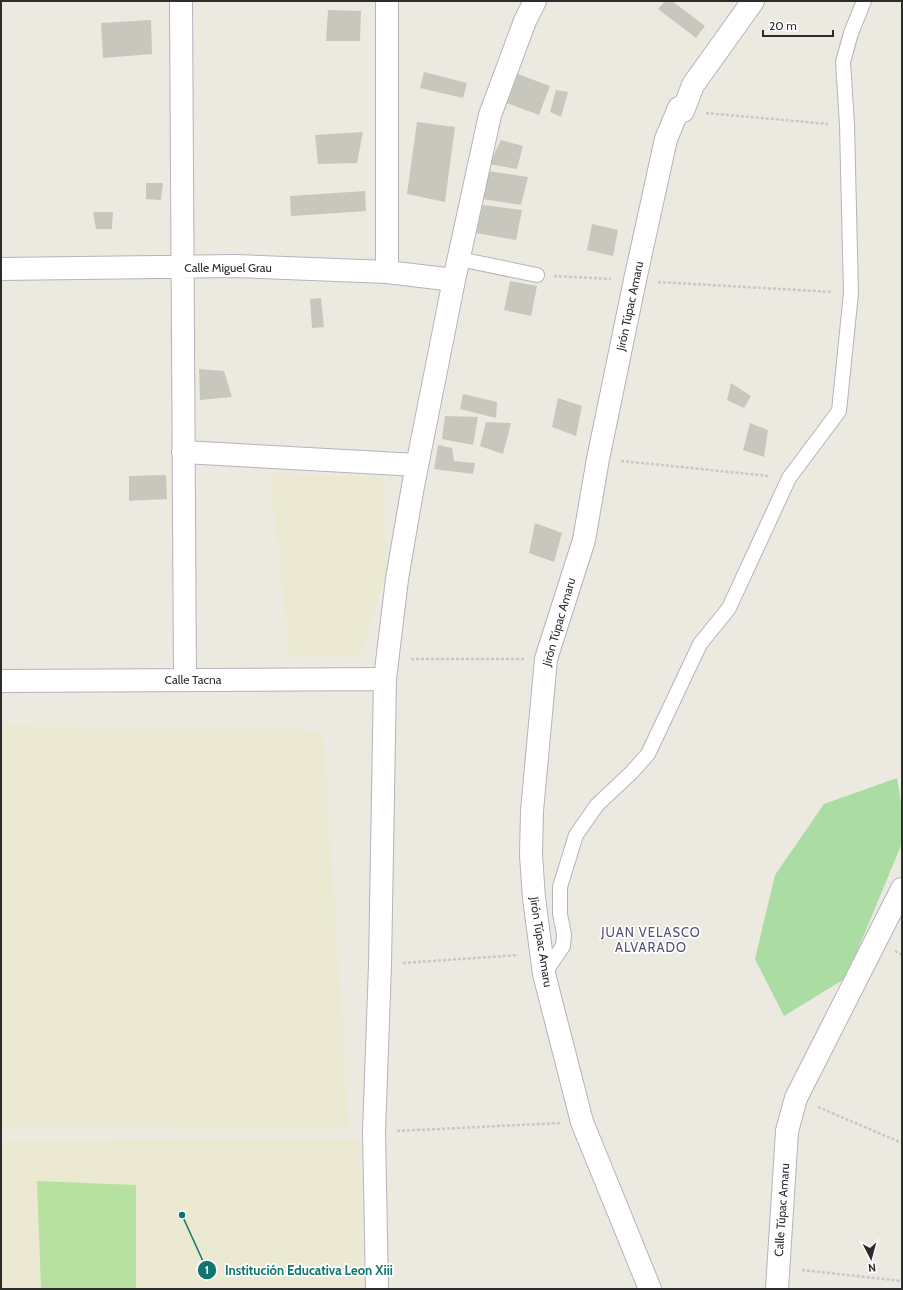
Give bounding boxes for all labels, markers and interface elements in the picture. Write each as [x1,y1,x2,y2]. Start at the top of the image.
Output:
scale bar [763,12,833,38]
text: 20 m [769,18,797,33]
street label: Calle Miguel Grau [184,260,272,275]
street label: Jirón Túpac Amaru [612,260,646,353]
street label: Jirón Túpac Amaru [538,576,578,669]
street label: Calle Tacna [165,672,222,687]
street label: Jirón Túpac Amaru [527,895,556,988]
district label: JUAN VELASCO ALVARADO [600,924,701,955]
street label: Calle Túpac Amaru [771,1163,792,1257]
north arrow [851,1238,891,1278]
callout: Institución Educativa Leon Xiii [197,1258,400,1283]
text: N [867,1261,877,1275]
text: 1 [205,1262,209,1277]
text: Institución Educativa Leon Xiii [225,1262,393,1278]

